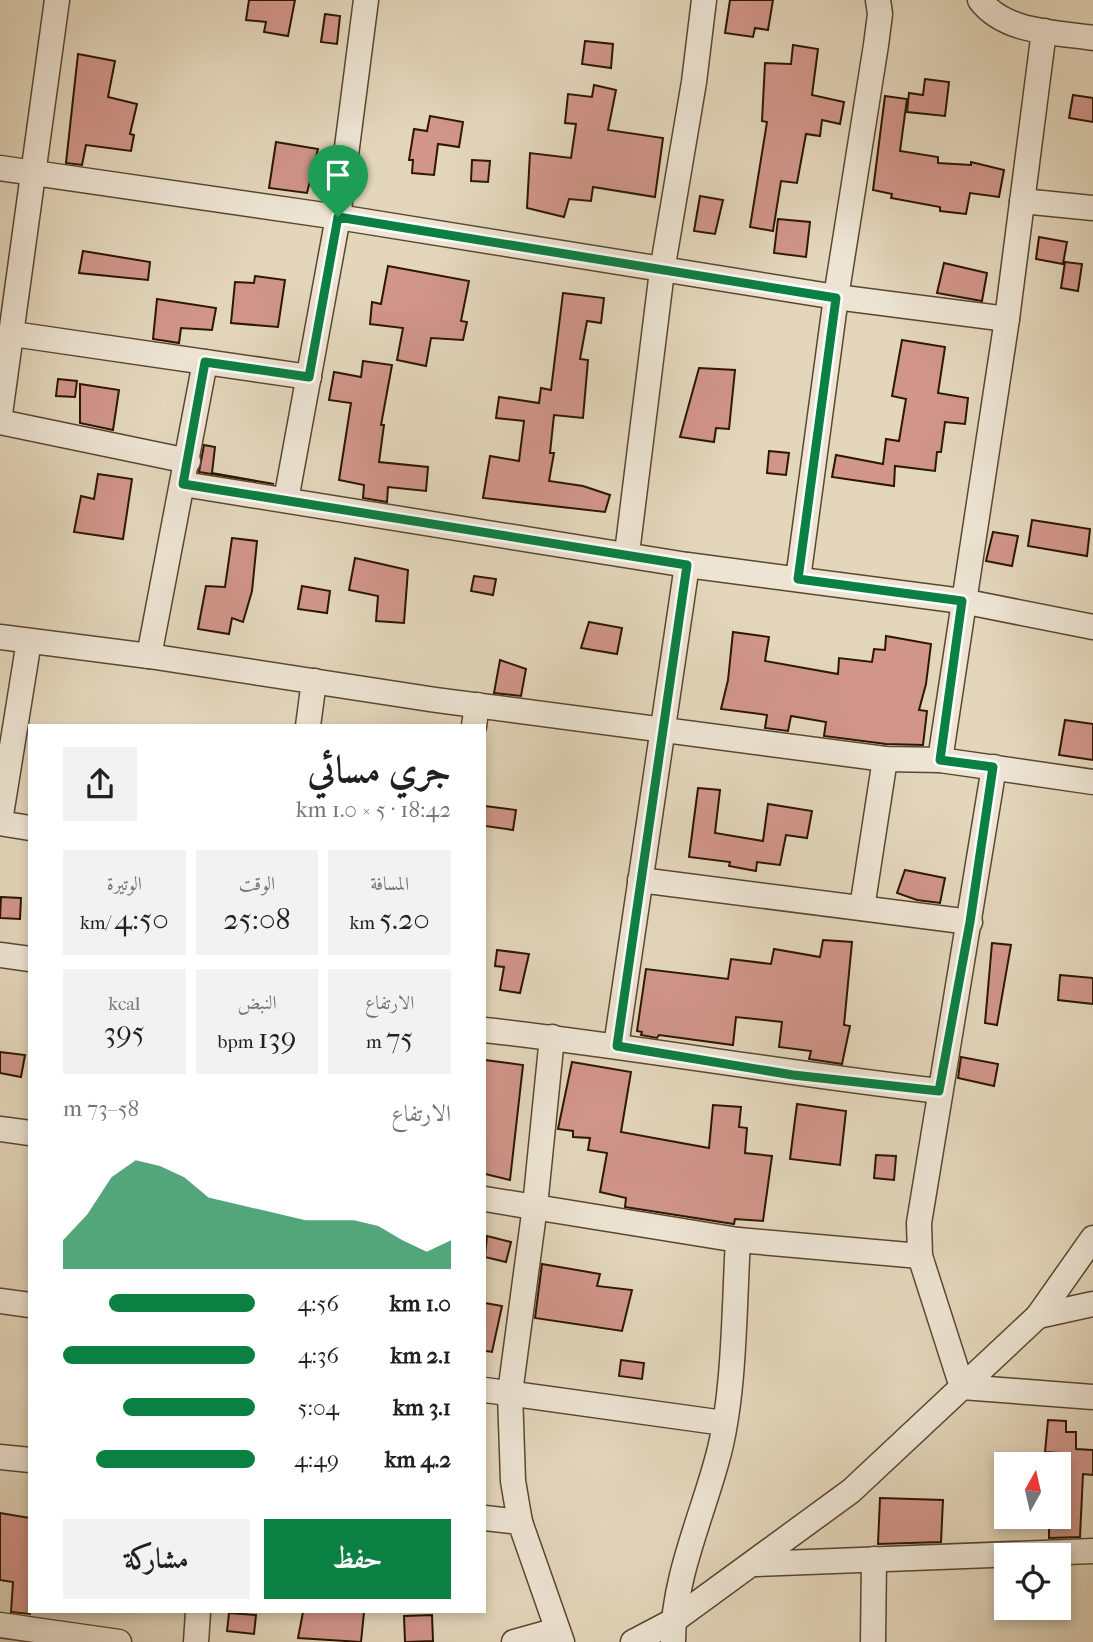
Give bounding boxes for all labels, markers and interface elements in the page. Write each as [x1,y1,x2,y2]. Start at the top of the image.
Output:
pin [308,145,368,217]
icon: arrive [319,156,357,194]
button: share [63,747,137,821]
text: جري مسائي [307,747,451,792]
text: 18:42 · 5 × 1.0 km [296,796,451,823]
text: الوتيرة [107,873,142,895]
text: الوقت [239,873,275,895]
text: المسافة [370,873,409,895]
text: 4:50 [114,902,169,937]
text: 25:08 [223,902,291,937]
text: 5.20 [379,902,430,937]
text: /km [80,912,114,934]
text: km [349,912,379,934]
text: النبض [237,992,277,1014]
text: الارتفاع [365,992,414,1014]
text: kcal [108,993,140,1015]
text: 395 [104,1015,145,1050]
text: 139 [258,1021,296,1056]
text: 75 [386,1021,413,1056]
text: bpm [218,1031,258,1053]
text: m [366,1031,386,1053]
text: 58–73 m [63,1095,139,1122]
text: الارتفاع [391,1100,451,1127]
text: 4:56 [297,1290,339,1317]
text: 1.0 km [390,1290,451,1317]
text: 4:36 [298,1342,339,1369]
text: 2.1 km [391,1342,451,1369]
text: 5:04 [297,1394,339,1421]
text: 3.1 km [393,1394,451,1421]
text: 4:49 [294,1446,339,1473]
text: 4.2 km [385,1446,451,1473]
north arrow [994,1452,1071,1530]
map controls [994,1452,1071,1620]
button: مشاركة [63,1519,250,1599]
button: حفظ [264,1519,451,1599]
button: locate [994,1543,1071,1620]

